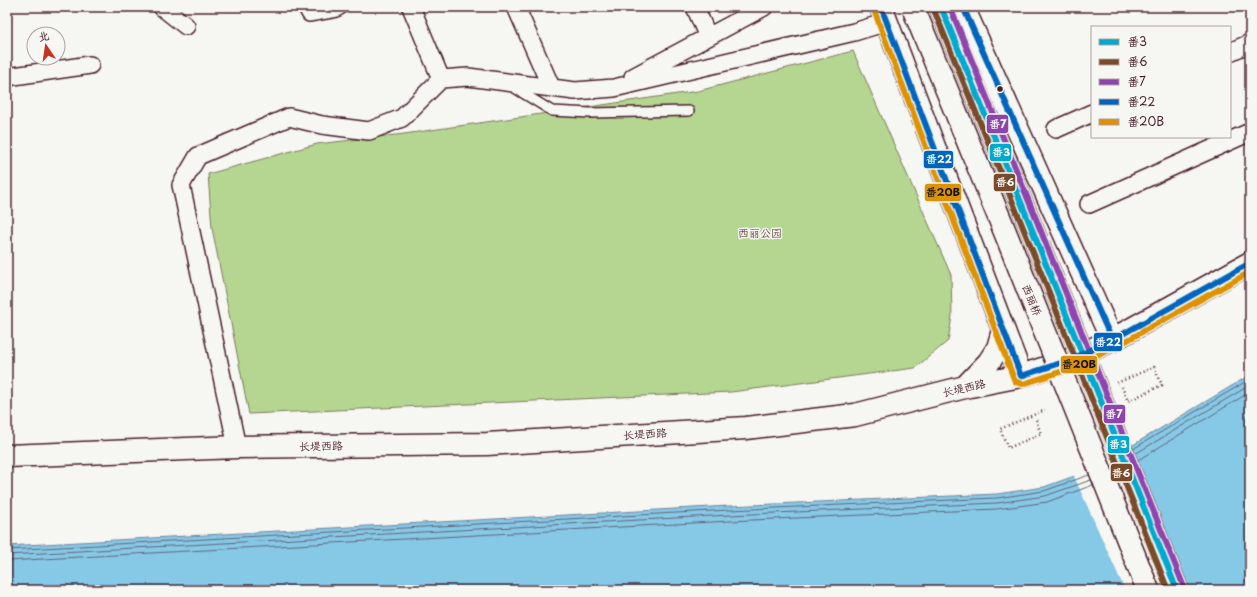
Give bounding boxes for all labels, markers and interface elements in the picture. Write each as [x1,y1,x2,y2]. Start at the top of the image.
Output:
north arrow [26,26,66,66]
text: 北 [36,26,51,45]
legend [1091,26,1231,138]
text: 番3 [1127,32,1147,50]
text: 番6 [1127,52,1147,70]
text: 番7 [1127,72,1146,90]
unlabelled marker [995,84,1005,94]
text: 番22 [1127,92,1155,110]
text: 番20B [1127,112,1164,130]
line badge: 番7 [986,114,1009,134]
text: 番7 [989,115,1007,132]
line badge: 番3 [989,143,1012,162]
text: 番3 [992,143,1010,160]
line badge: 番22 [923,150,954,169]
text: 番22 [926,150,952,167]
line badge: 番6 [993,173,1016,192]
text: 番6 [996,173,1015,190]
line badge: 番20B [924,183,962,202]
text: 番20B [926,183,961,200]
park label: 西丽公园 [738,224,782,241]
street label: 西丽桥 [1018,281,1047,318]
line badge: 番22 [1093,332,1123,352]
text: 番22 [1095,333,1121,350]
line badge: 番20B [1060,355,1098,374]
text: 番20B [1062,355,1097,372]
street label: 长堤西路 [941,374,987,401]
line badge: 番7 [1103,404,1126,424]
text: 番7 [1105,405,1123,422]
street label: 长堤西路 [622,423,668,444]
line badge: 番3 [1107,435,1130,454]
text: 番3 [1109,435,1127,452]
street label: 长堤西路 [299,437,343,454]
line badge: 番6 [1110,463,1133,482]
text: 番6 [1112,464,1131,481]

